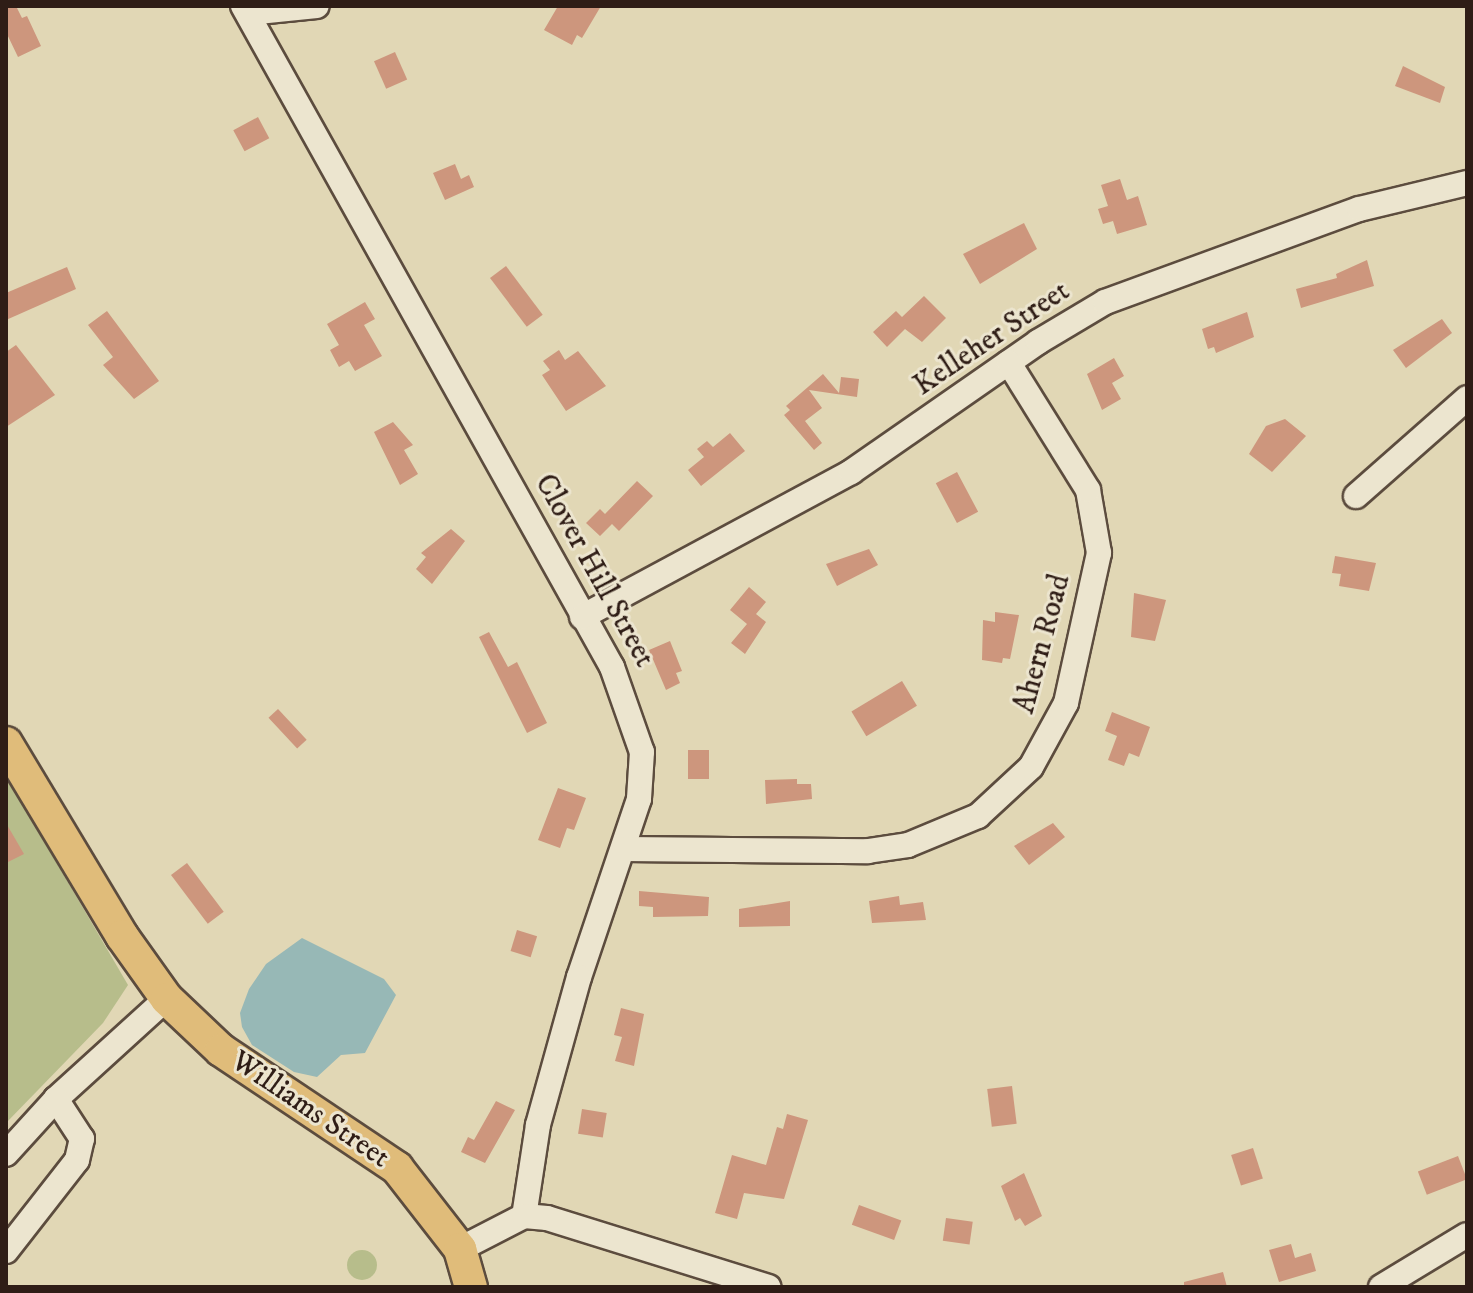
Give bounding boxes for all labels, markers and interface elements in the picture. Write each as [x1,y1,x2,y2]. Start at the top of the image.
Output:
street label: Kelleher Street [907,274,1077,404]
street label: Clover Hill Street [526,468,662,674]
street label: Ahern Road [1007,570,1079,718]
street label: Williams Street [224,1044,396,1176]

